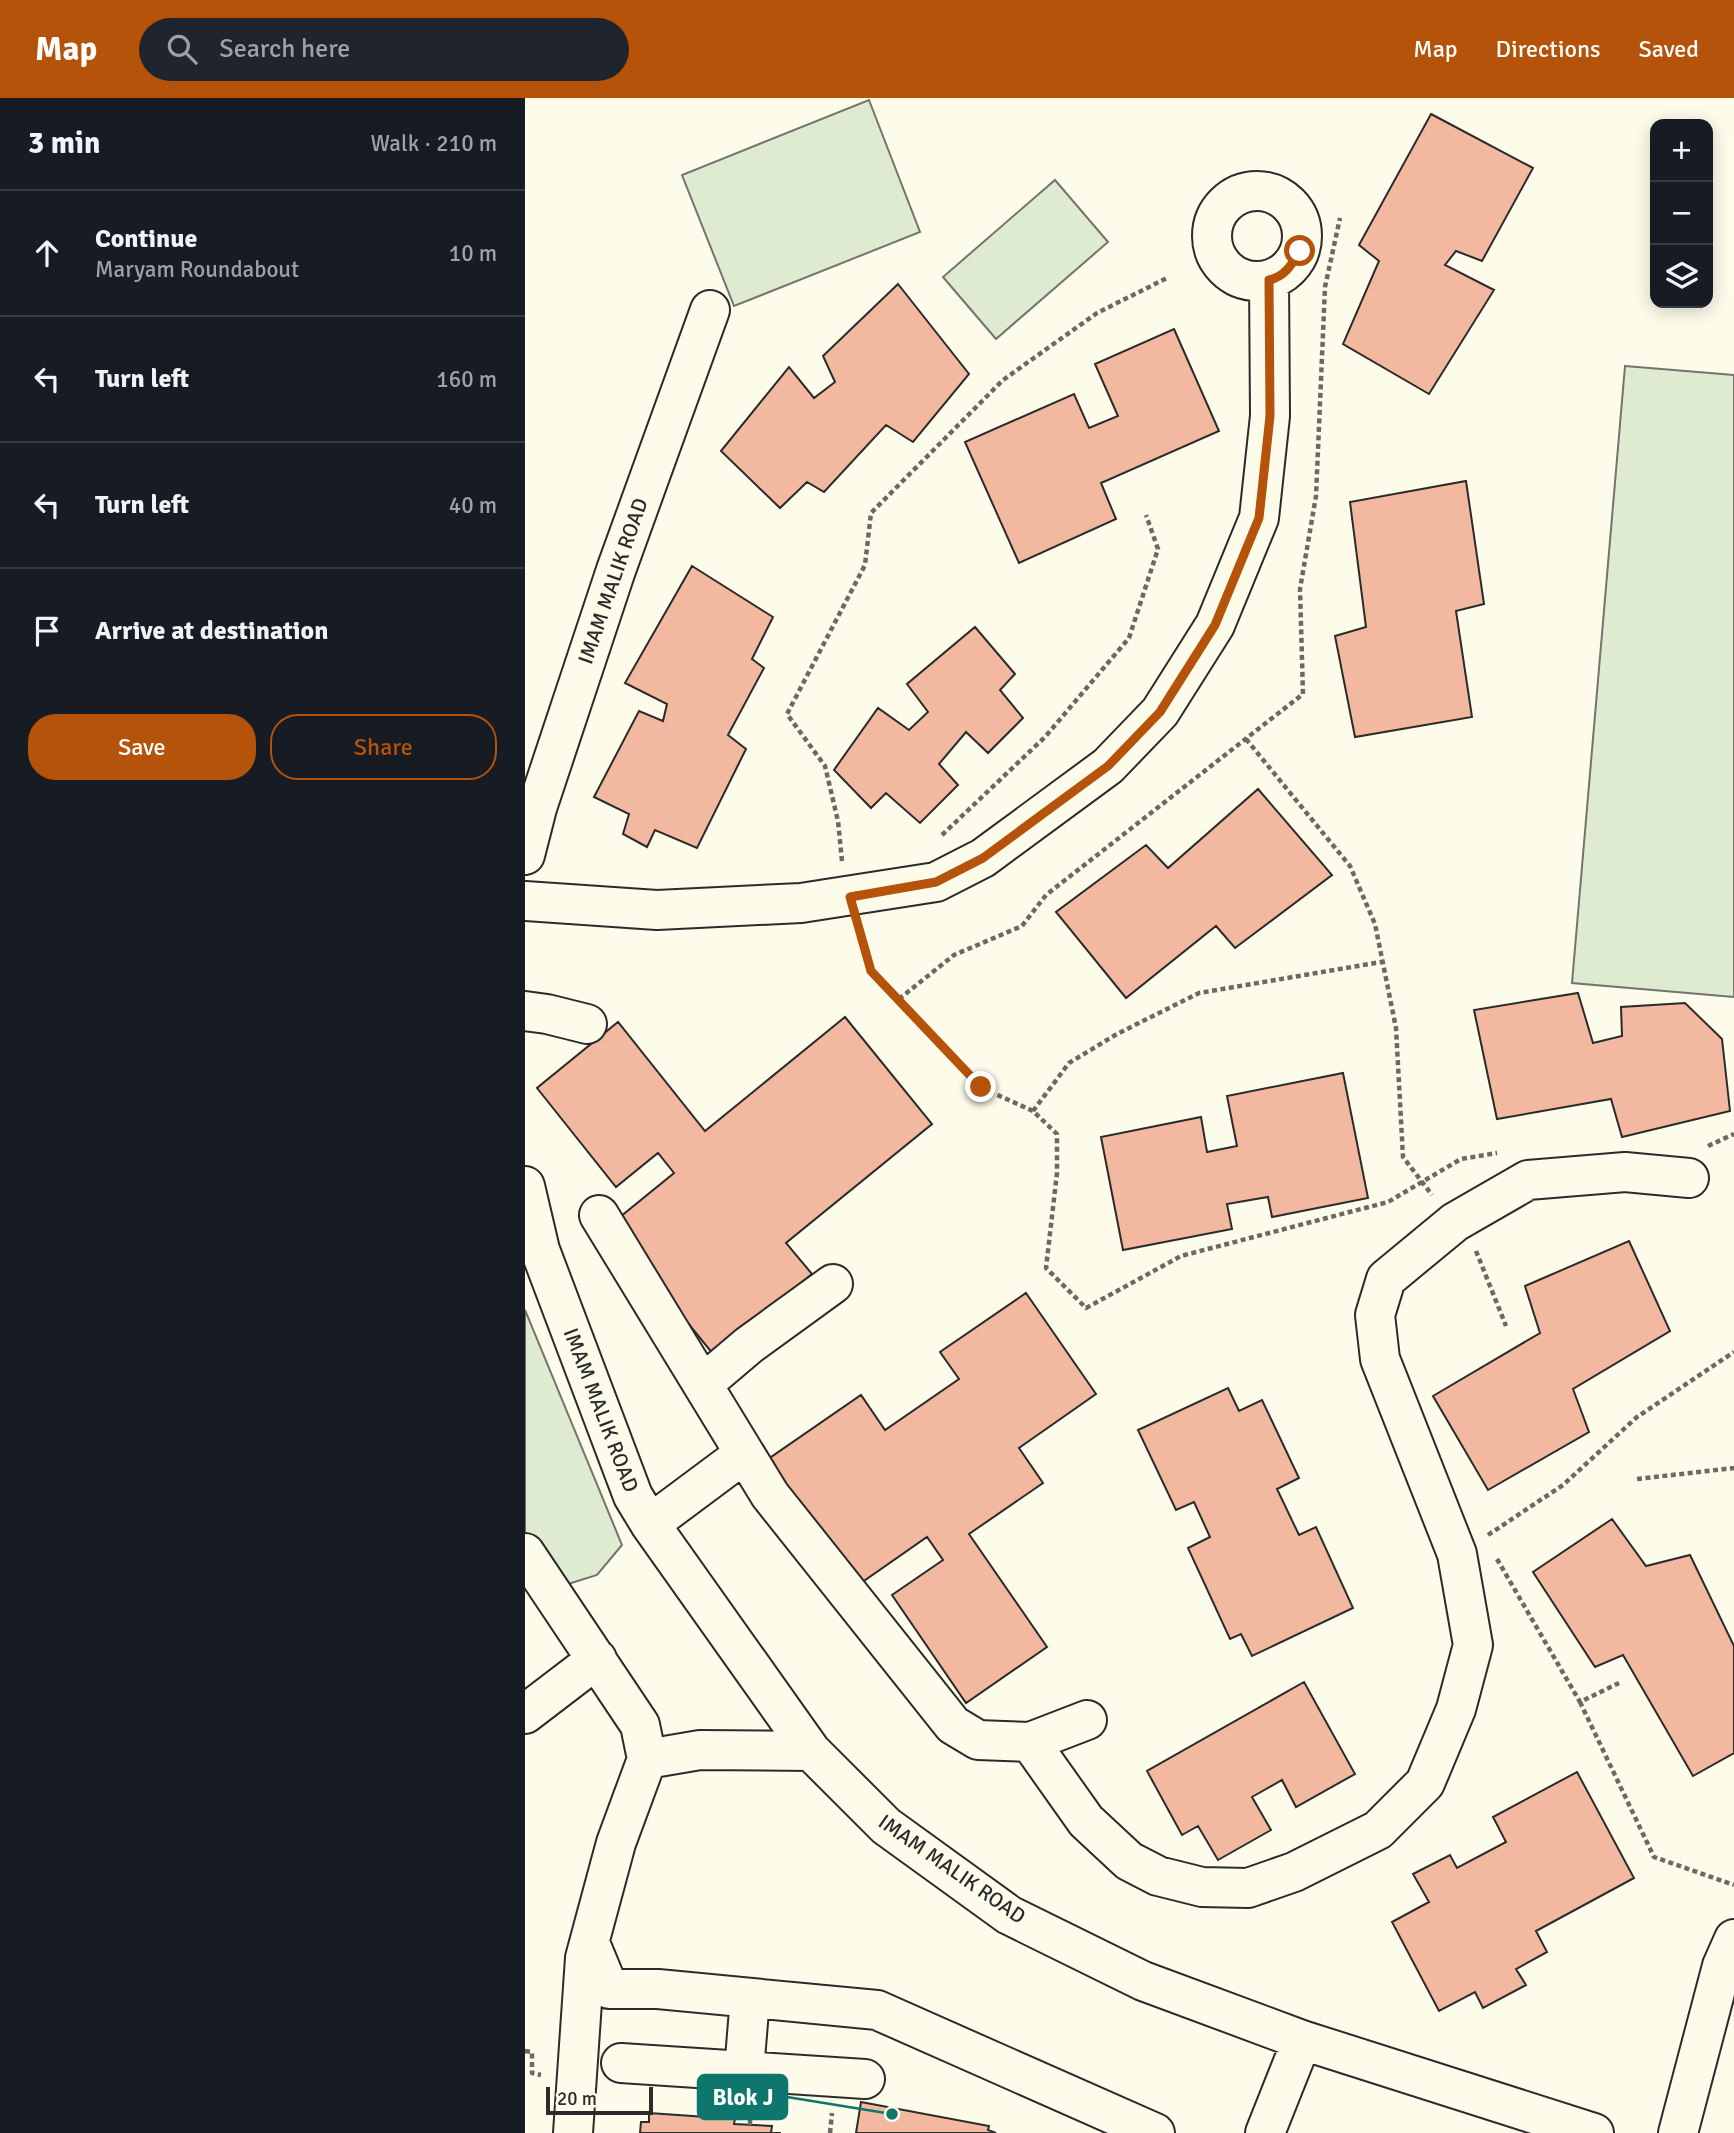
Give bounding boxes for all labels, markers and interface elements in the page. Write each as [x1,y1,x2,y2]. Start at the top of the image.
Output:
search box [139,18,629,81]
text: Map [35,29,97,70]
icon: search [163,30,201,68]
text: Search here [219,33,350,65]
text: Map [1413,34,1458,64]
text: Directions [1496,34,1601,64]
text: Saved [1639,34,1699,64]
map controls [1650,119,1713,308]
button: + [1650,119,1713,182]
text: 3 min [28,125,100,162]
text: Walk · 210 m [371,129,497,158]
button: − [1650,182,1713,245]
text: Continue [95,223,197,255]
icon: ahead [28,234,66,272]
route start [1284,235,1315,266]
text: 10 m [449,239,497,268]
button: layers [1650,245,1713,308]
text: Maryam Roundabout [95,255,299,284]
icon: left [28,360,66,398]
text: Turn left [95,363,189,395]
text: 160 m [436,365,497,394]
icon: left [28,486,66,524]
text: Turn left [95,489,189,521]
text: 40 m [449,491,497,520]
street label: IMAM MALIK ROAD [572,495,654,667]
icon: arrive [28,612,66,650]
text: Arrive at destination [95,615,328,647]
button: Save [28,714,256,780]
button: Share [270,714,497,780]
route end [965,1071,996,1102]
street label: IMAM MALIK ROAD [558,1324,644,1496]
street label: IMAM MALIK ROAD [873,1809,1031,1929]
callout: Blok J [698,2075,787,2119]
text: Blok J [712,2083,774,2112]
scale bar [546,2084,653,2116]
text: 20 m [557,2087,597,2111]

